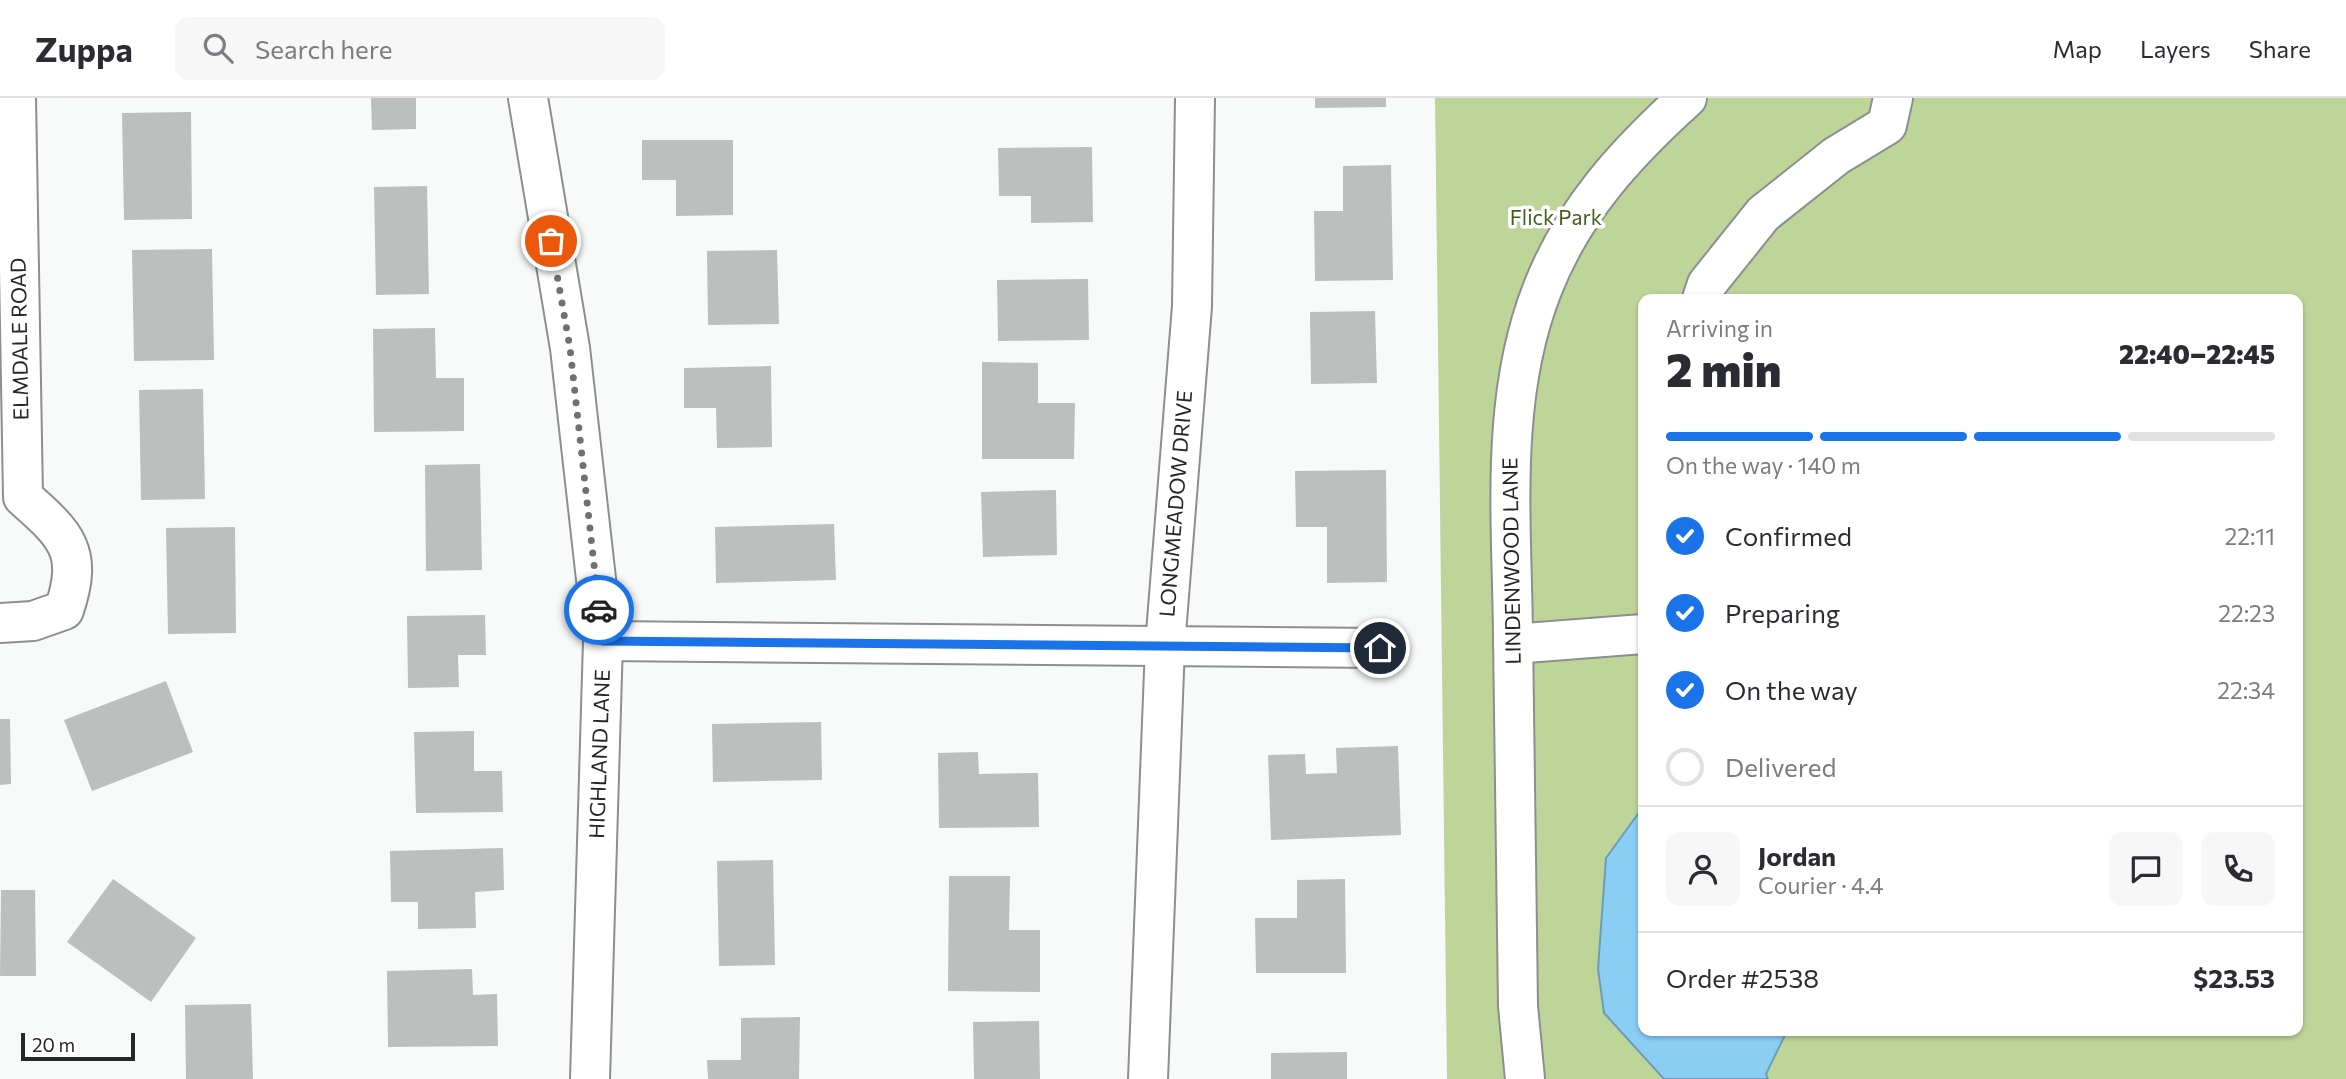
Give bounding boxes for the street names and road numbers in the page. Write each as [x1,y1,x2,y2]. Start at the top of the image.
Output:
street label: ELMDALE ROAD [5,257,32,421]
street label: LONGMEADOW DRIVE [1153,389,1196,618]
street label: LINDENWOOD LANE [1496,457,1525,665]
street label: HIGHLAND LANE [583,669,614,839]

